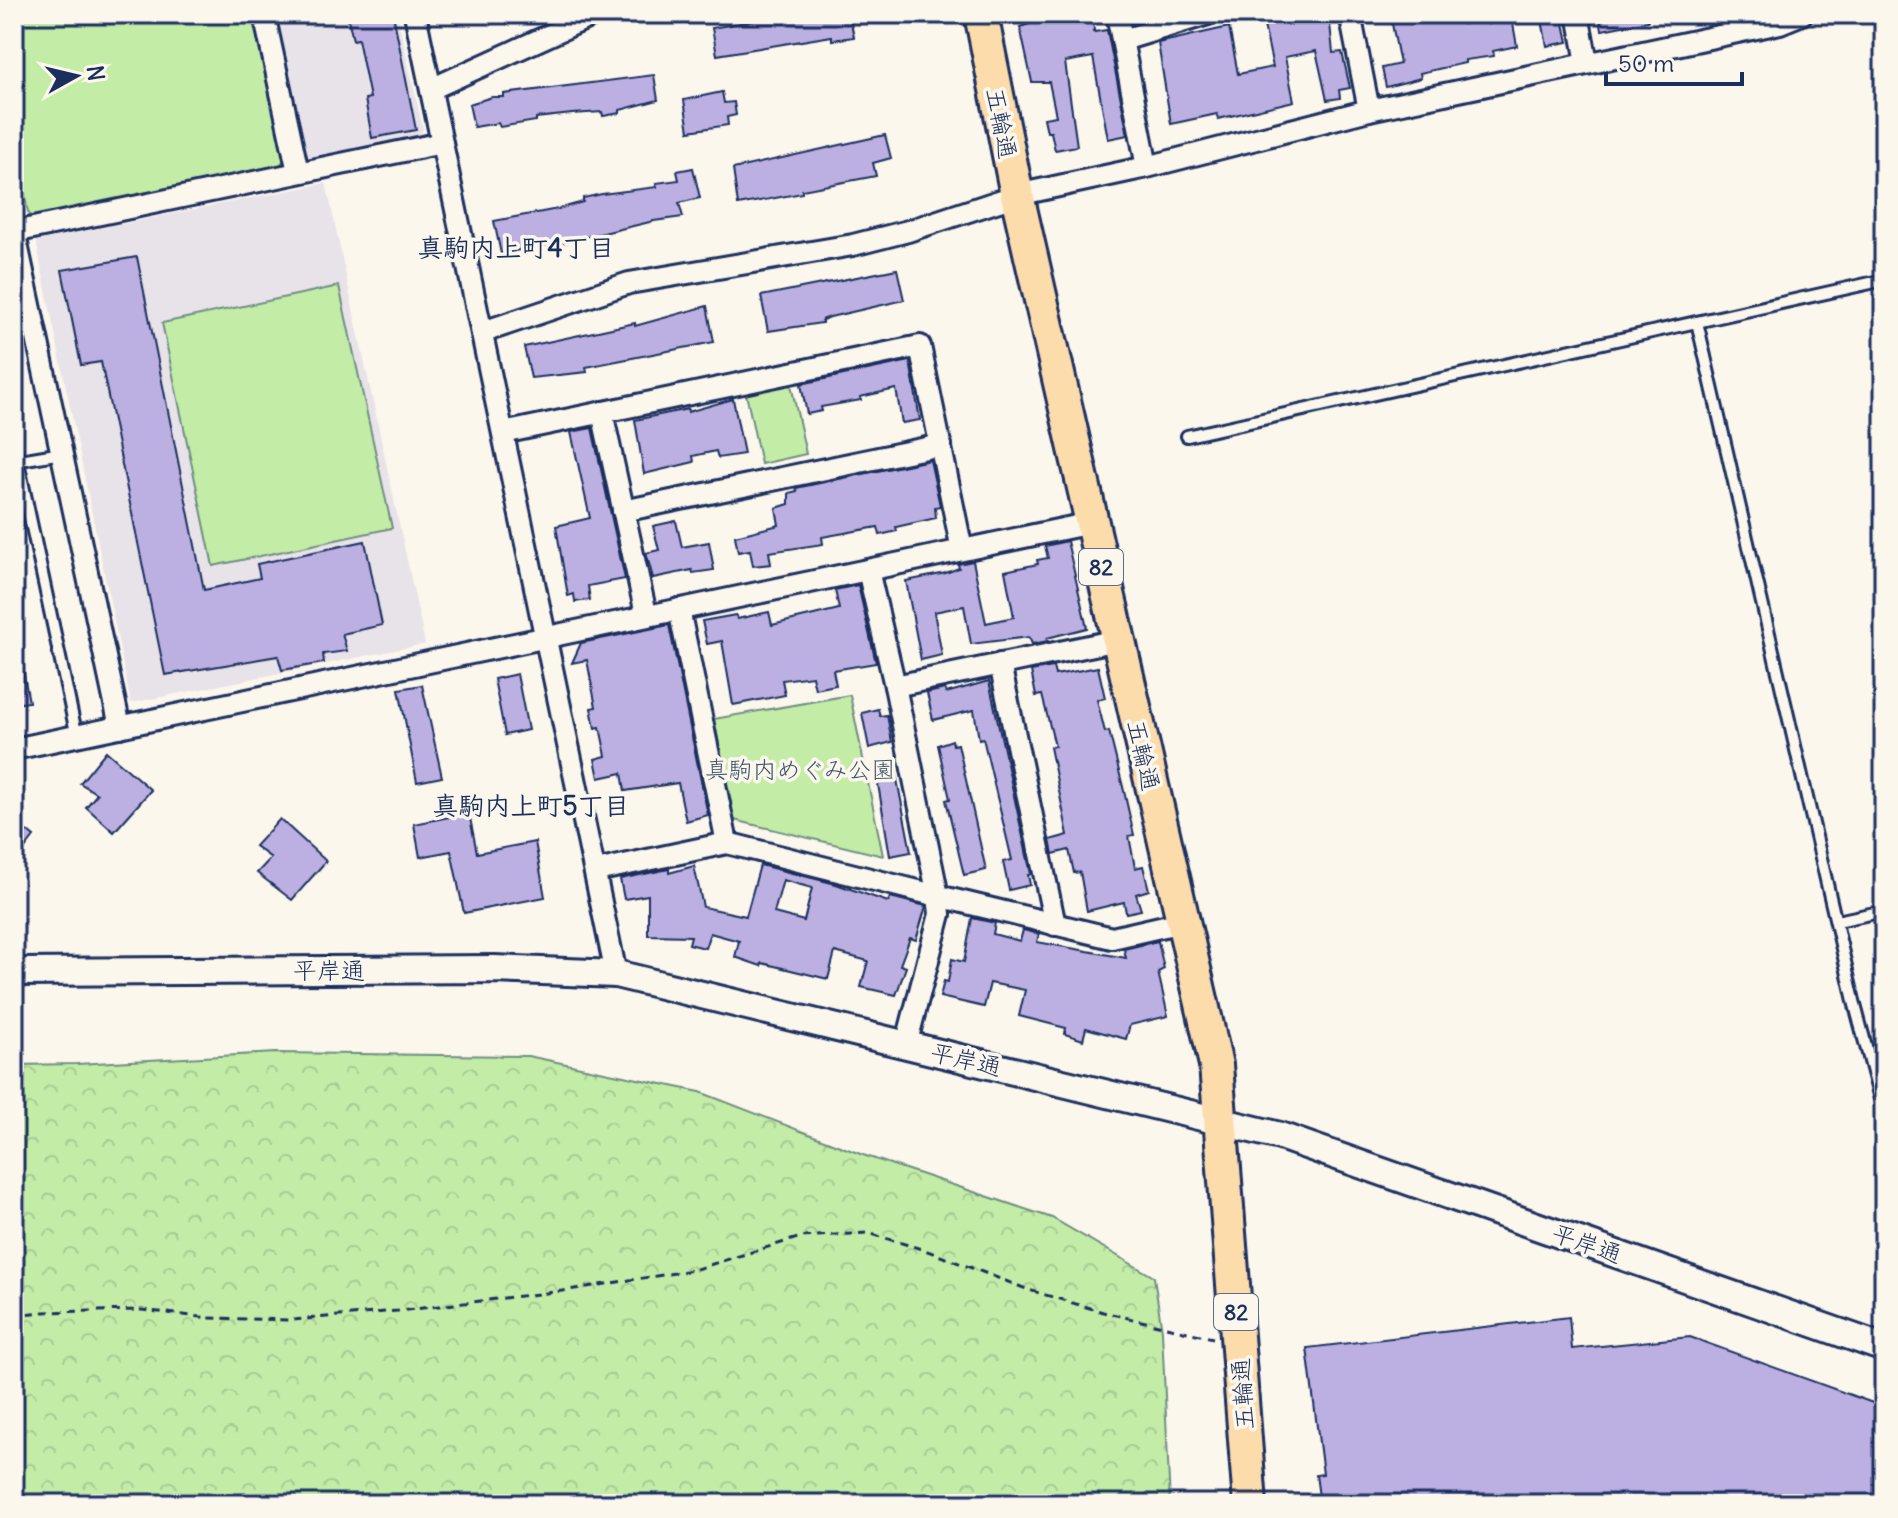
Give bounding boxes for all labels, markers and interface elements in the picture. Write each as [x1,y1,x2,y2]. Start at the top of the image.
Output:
north arrow [36,36,116,116]
scale bar [1606,36,1742,86]
text: 50 m [1618,48,1674,78]
text: N [81,64,111,83]
street label: 五輪通 [980,85,1024,161]
district label: 真駒内上町4丁目 [417,231,615,264]
road number: 82 [1079,549,1123,585]
street label: 五輪通 [1121,717,1167,793]
park label: 真駒内めぐみ公園 [704,754,896,784]
district label: 真駒内上町5丁目 [433,789,629,822]
street label: 平岸通 [293,955,365,985]
street label: 平岸通 [928,1036,1004,1082]
street label: 平岸通 [1548,1217,1626,1269]
road number: 82 [1214,1294,1258,1330]
street label: 五輪通 [1225,1357,1259,1431]

